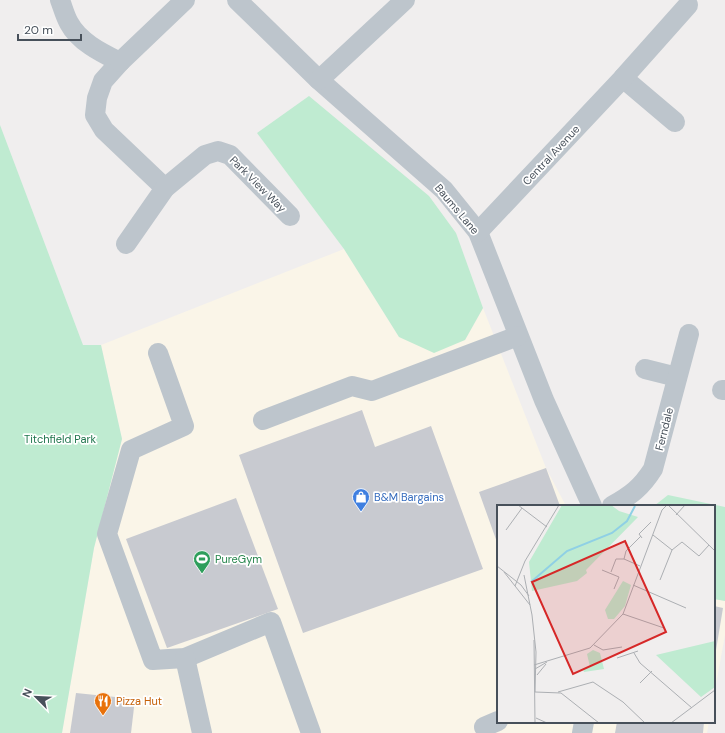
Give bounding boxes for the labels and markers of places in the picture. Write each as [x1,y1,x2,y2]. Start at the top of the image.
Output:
shop icon: B&M Bargains [351,487,371,512]
place label: B&M Bargains [374,490,444,504]
sports icon: PureGym [192,549,212,574]
place label: PureGym [215,552,262,566]
restaurant icon: Pizza Hut [93,691,113,716]
place label: Pizza Hut [116,694,162,708]

